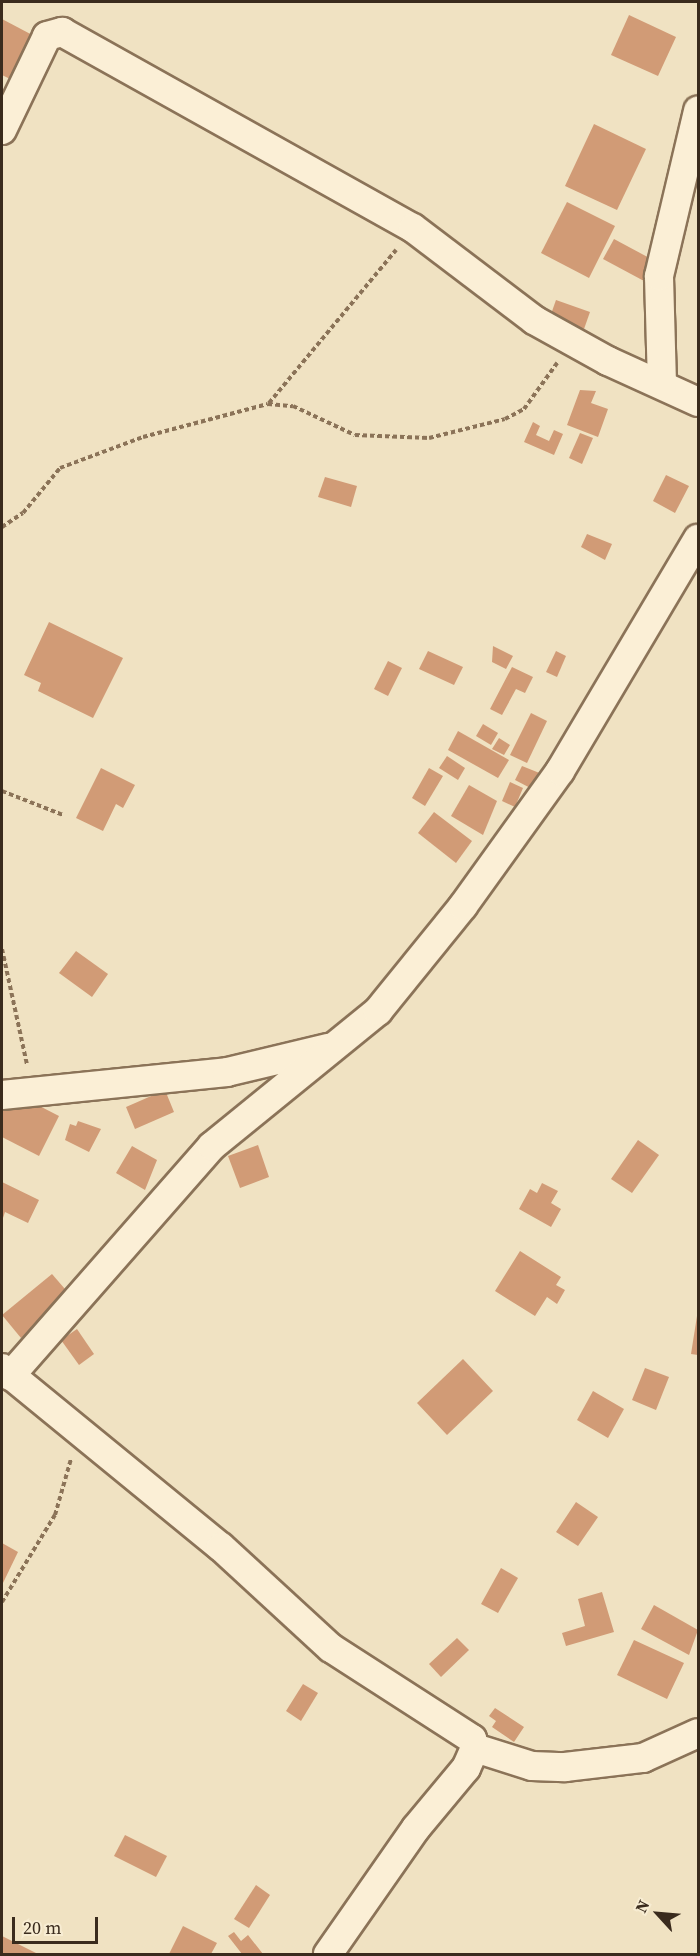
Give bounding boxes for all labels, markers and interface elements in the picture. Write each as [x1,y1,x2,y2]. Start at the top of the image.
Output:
north arrow [628,1884,688,1944]
text: N [629,1896,654,1916]
scale bar [15,1905,100,1943]
text: 20 m [23,1915,61,1940]

